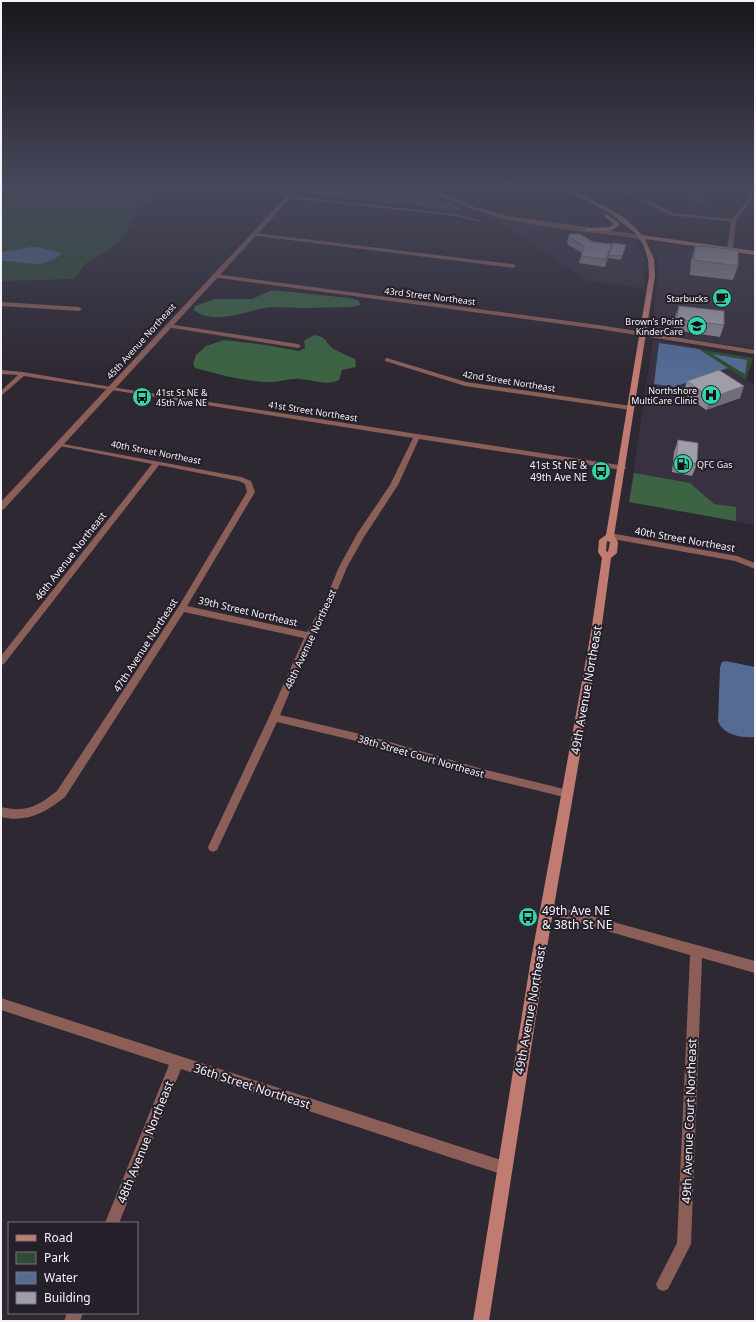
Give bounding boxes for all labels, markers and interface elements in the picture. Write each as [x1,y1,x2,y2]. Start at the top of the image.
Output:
street label: 43rd Street Northeast [384,284,477,308]
cafe icon: Starbucks [711,287,733,309]
place label: Starbucks [667,292,708,305]
street label: 45th Avenue Northeast [103,300,179,382]
place label: Brown's Point KinderCare [625,315,684,338]
school or university icon: Brown's Point KinderCare [686,315,708,337]
street label: 42nd Street Northeast [462,367,557,395]
place label: Northshore MultiCare Clinic [631,384,698,407]
hospital icon: Northshore MultiCare Clinic [700,384,722,406]
bus stop icon: 41st St NE & 45th Ave NE [131,386,153,408]
place label: 41st St NE & 45th Ave NE [156,386,208,409]
street label: 41st Street Northeast [267,398,359,425]
street label: 40th Street Northeast [110,437,203,467]
fuel station icon: QFC Gas [672,453,694,475]
place label: 41st St NE & 49th Ave NE [530,458,588,484]
place label: QFC Gas [697,458,733,471]
bus stop icon: 41st St NE & 49th Ave NE [590,460,612,482]
street label: 46th Avenue Northeast [31,509,109,603]
street label: 40th Street Northeast [634,523,737,555]
street label: 48th Avenue Northeast [281,586,339,691]
street label: 39th Street Northeast [197,593,299,629]
street label: 47th Avenue Northeast [110,595,181,694]
street label: 49th Avenue Northeast [566,624,606,756]
street label: 38th Street Court Northeast [356,731,486,781]
place label: 49th Ave NE & 38th St NE [542,902,612,933]
bus stop icon: 49th Ave NE & 38th St NE [517,906,539,928]
street label: 49th Avenue Northeast [510,944,550,1076]
street label: 49th Avenue Court Northeast [678,1037,700,1204]
street label: 36th Street Northeast [191,1059,313,1113]
street label: 48th Avenue Northeast [113,1078,178,1206]
legend [8,1222,138,1314]
text: Road [44,1229,73,1246]
text: Park [44,1249,70,1266]
text: Water [44,1269,78,1286]
text: Building [44,1289,91,1306]

